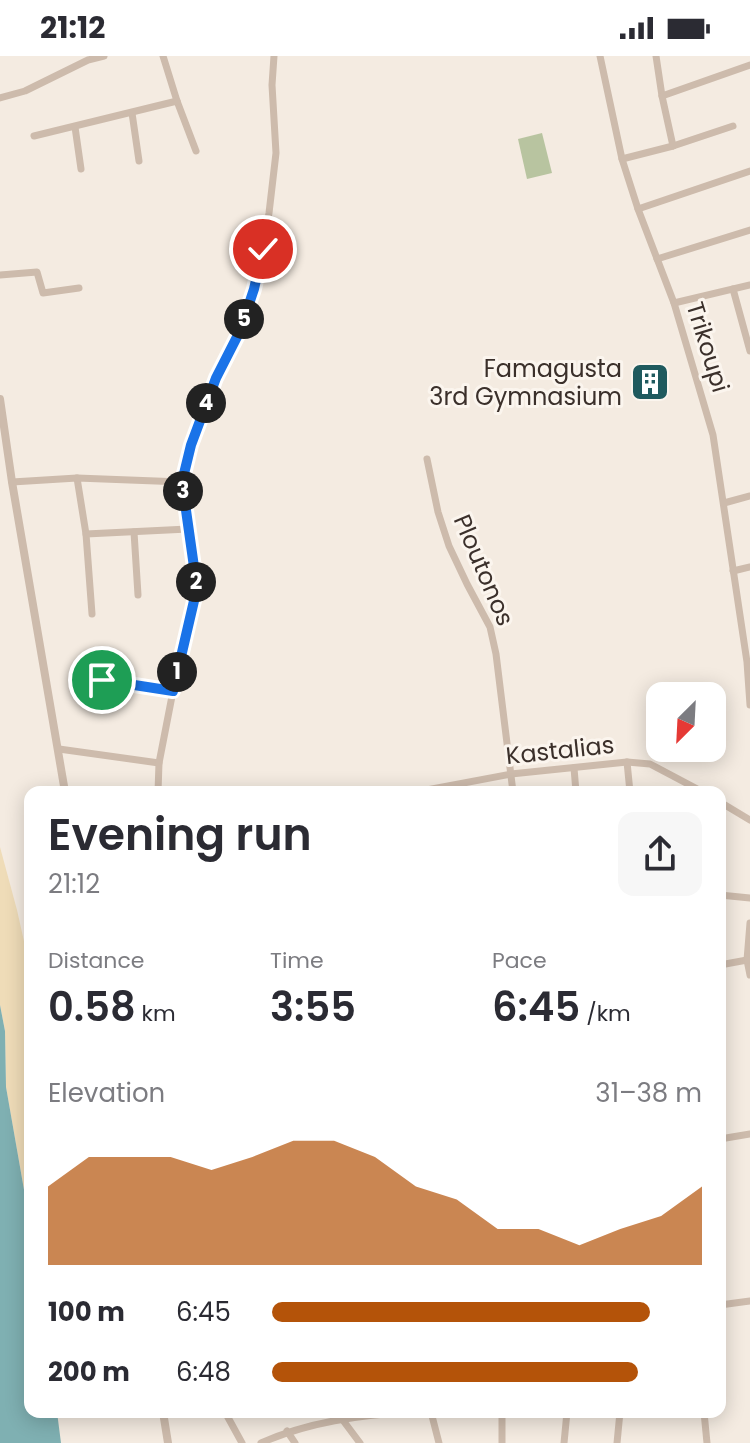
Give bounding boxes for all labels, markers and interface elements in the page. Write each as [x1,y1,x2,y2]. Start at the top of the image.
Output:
text: 21:12 [40,6,105,49]
pin [229,215,297,283]
icon: check [241,227,285,271]
street label: Trikoupi [679,298,737,396]
pin: 5 [224,299,264,339]
text: 5 [237,303,251,334]
place label: Famagusta 3rd Gymnasium [429,352,622,413]
building icon: Famagusta 3rd Gymnasium [629,361,671,403]
pin: 4 [186,383,226,423]
text: 4 [199,387,213,418]
pin: 3 [163,471,203,511]
text: 3 [176,475,190,506]
street label: Ploutonos [446,509,522,631]
pin: 2 [176,562,216,602]
text: 2 [190,566,202,597]
pin [68,646,136,714]
pin: 1 [157,652,197,692]
text: 1 [173,656,181,687]
icon: arrive [80,658,124,702]
north arrow [646,682,726,762]
map controls [646,682,726,762]
street label: Kastalias [504,728,616,772]
text: Evening run [48,804,312,865]
button: share [618,812,702,896]
text: 21:12 [48,866,100,902]
text: Distance [48,945,144,976]
text: Time [270,945,324,976]
text: Pace [492,945,547,976]
text: 0.58 [48,979,136,1035]
text: 3:55 [270,979,356,1035]
text: 6:45 [492,979,580,1035]
text: km [136,998,176,1029]
text: /km [580,998,631,1029]
text: Elevation [48,1075,165,1111]
text: 31–38 m [595,1075,702,1111]
text: 100 m [48,1294,125,1330]
text: 6:45 [176,1294,231,1330]
text: 200 m [48,1354,130,1390]
text: 6:48 [176,1354,231,1390]

